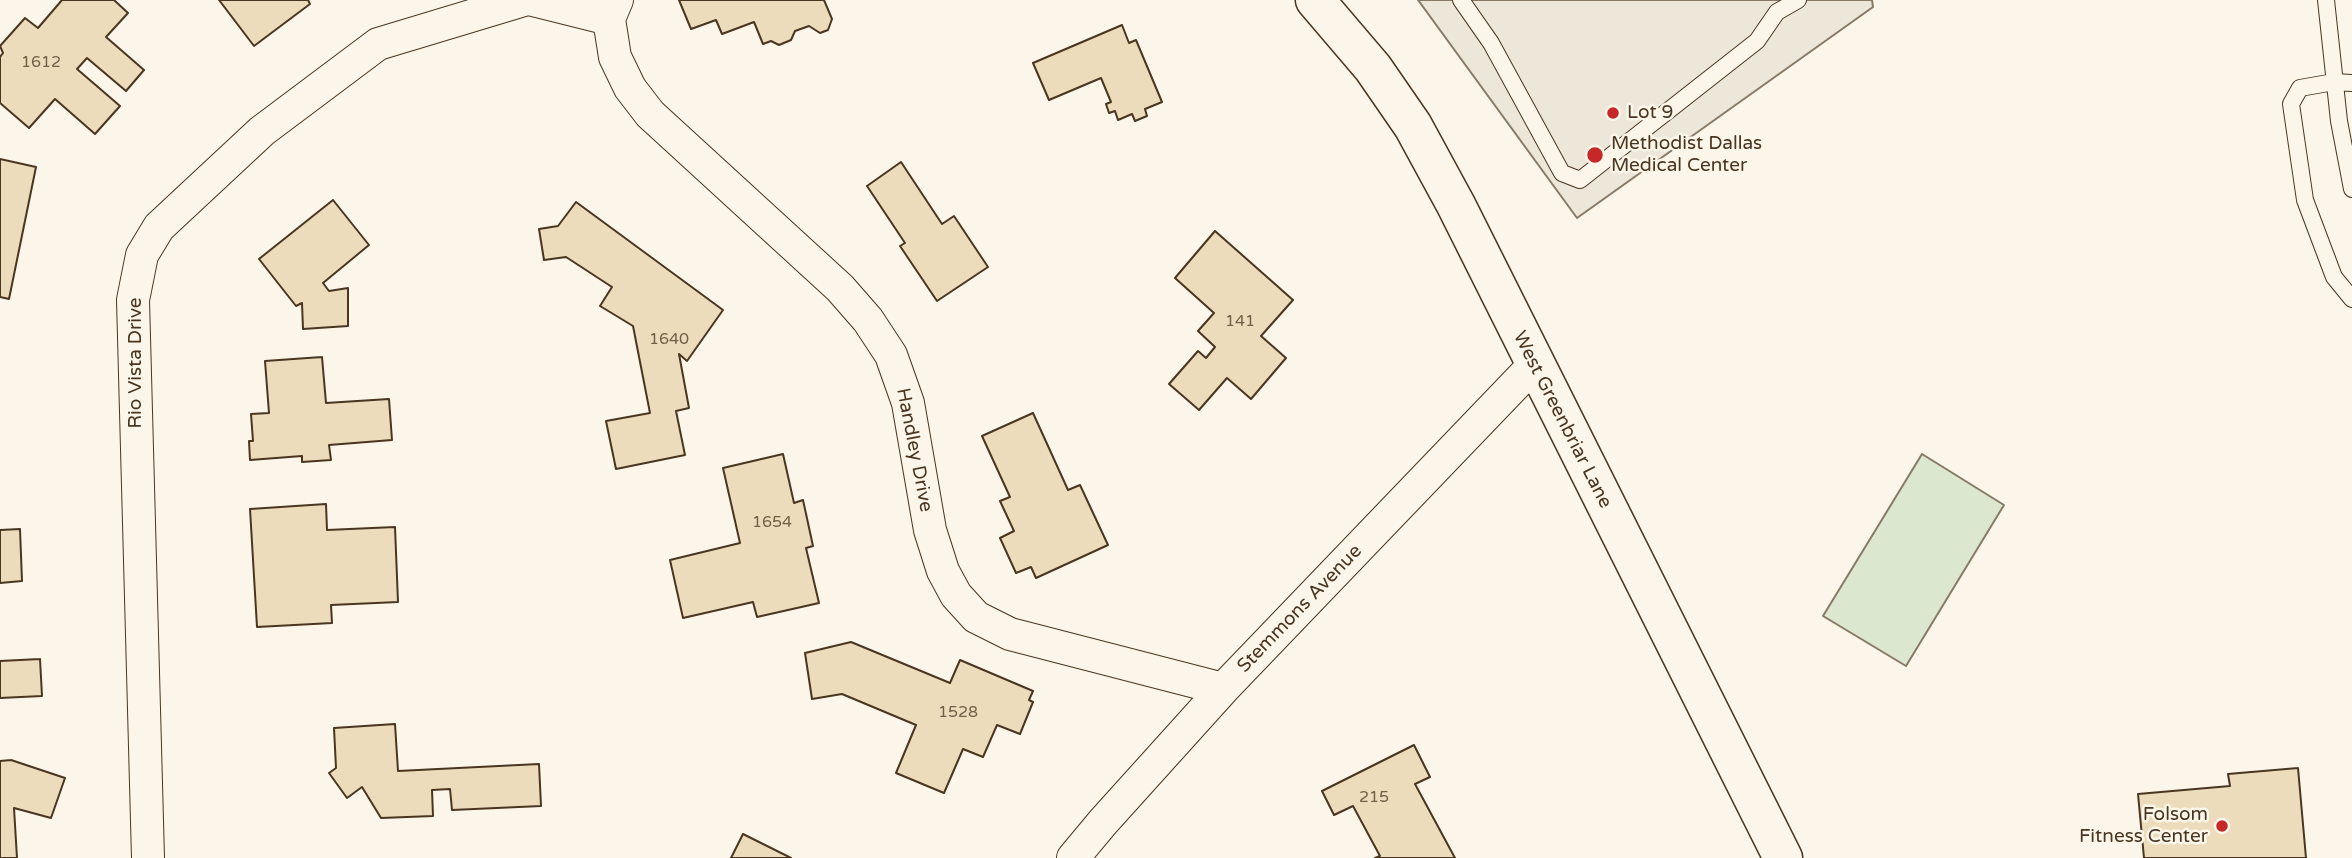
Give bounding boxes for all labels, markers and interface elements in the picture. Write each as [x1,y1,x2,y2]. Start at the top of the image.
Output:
house number: 1612 [21,53,61,73]
place label: Lot 9 [1627,102,1674,124]
marker: Lot 9 [1605,105,1621,121]
place label: Methodist Dallas Medical Center [1611,133,1762,177]
marker: Methodist Dallas Medical Center [1585,145,1605,165]
street label: Rio Vista Drive [125,297,147,429]
house number: 141 [1225,312,1255,332]
street label: West Greenbriar Lane [1507,328,1617,512]
house number: 1640 [649,330,689,350]
street label: Handley Drive [891,386,937,514]
house number: 1654 [752,513,792,533]
street label: Stemmons Avenue [1233,540,1367,678]
house number: 1528 [938,703,978,723]
house number: 215 [1359,788,1389,808]
place label: Folsom Fitness Center [2079,804,2208,848]
marker: Folsom Fitness Center [2214,818,2230,834]

